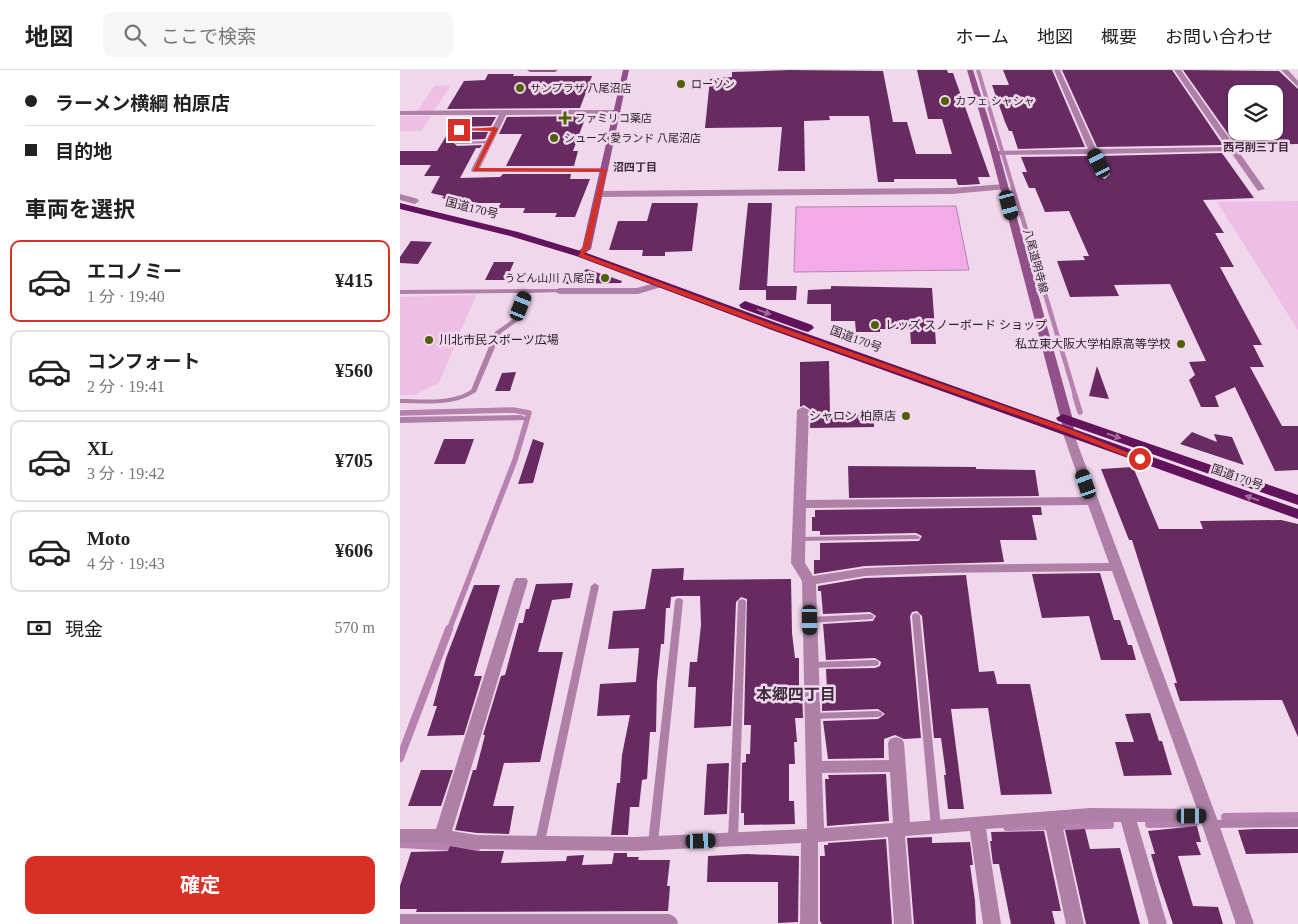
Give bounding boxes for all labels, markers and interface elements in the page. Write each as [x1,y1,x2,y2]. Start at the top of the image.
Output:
search box [103,12,453,57]
icon: search [121,21,149,49]
text: 地図 [25,24,73,50]
text: ここで検索 [161,26,256,47]
text: ホーム [956,27,1009,47]
text: 地図 [1037,27,1073,47]
text: 概要 [1101,27,1137,47]
text: お問い合わせ [1165,27,1273,47]
marker: ローソン [675,78,687,90]
place label: ローソン [691,78,735,90]
marker: サンプラザ 八尾沼店 [514,82,526,94]
place label: サンプラザ 八尾沼店 [530,82,631,94]
map controls [1228,85,1283,140]
button: layers [1228,85,1283,140]
text: ラーメン横綱 柏原店 [55,93,230,114]
marker: カフェ シャシャ [939,95,951,107]
place label: カフェ シャシャ [955,95,1035,107]
marker: ファミリコ薬店 [559,112,571,124]
place label: ファミリコ薬店 [575,112,652,124]
route end [448,119,470,141]
marker: シューズ 愛ランド 八尾沼店 [548,132,560,144]
place label: シューズ 愛ランド 八尾沼店 [564,132,701,144]
text: 目的地 [55,141,112,162]
district label: 西弓削三丁目 [1223,141,1289,153]
car [1085,146,1112,180]
district label: 沼四丁目 [613,161,657,173]
car [997,189,1020,221]
street label: 国道170号 [444,195,500,221]
text: 車両を選択 [25,197,135,222]
street label: 八尾道明寺線 [1022,228,1050,294]
icon: car [27,259,72,304]
text: エコノミー [87,261,182,282]
text: ¥415 [335,270,373,291]
place label: うどん山川 八尾店 [504,272,595,284]
marker: うどん山川 八尾店 [599,272,611,284]
text: 1 分 · 19:40 [87,288,165,305]
car [508,289,533,323]
one-way arrow [756,309,771,316]
place label: レッズ スノーボード ショップ [885,318,1047,332]
marker: レッズ スノーボード ショップ [869,319,881,331]
street label: 国道170号 [828,323,884,355]
place label: 川北市民スポーツ広場 [439,333,559,347]
marker: 川北市民スポーツ広場 [423,334,435,346]
place label: 私立東大阪大学柏原高等学校 [1015,337,1171,351]
marker: 私立東大阪大学柏原高等学校 [1175,338,1187,350]
icon: car [27,349,72,394]
text: コンフォート [87,351,200,372]
text: ¥560 [335,360,373,381]
text: 2 分 · 19:41 [87,378,165,395]
place label: シャロン 柏原店 [809,409,896,423]
marker: シャロン 柏原店 [900,410,912,422]
one-way arrow [1106,433,1121,440]
text: XL [87,438,113,459]
icon: car [27,439,72,484]
route start [1129,448,1151,470]
text: ¥705 [335,450,373,471]
street label: 国道170号 [1209,462,1265,492]
text: 3 分 · 19:42 [87,465,165,482]
car [1074,467,1097,501]
one-way arrow [1244,494,1259,502]
text: Moto [87,528,130,549]
icon: car [27,529,72,574]
text: ¥606 [335,540,373,561]
text: 4 分 · 19:43 [87,555,165,572]
car [802,605,817,635]
icon: cash [25,614,53,642]
text: 現金 [65,619,103,640]
text: 570 m [335,619,375,636]
district label: 本郷四丁目 [756,686,836,703]
car [1177,809,1207,824]
car [685,833,716,849]
button: 確定 [25,856,375,914]

